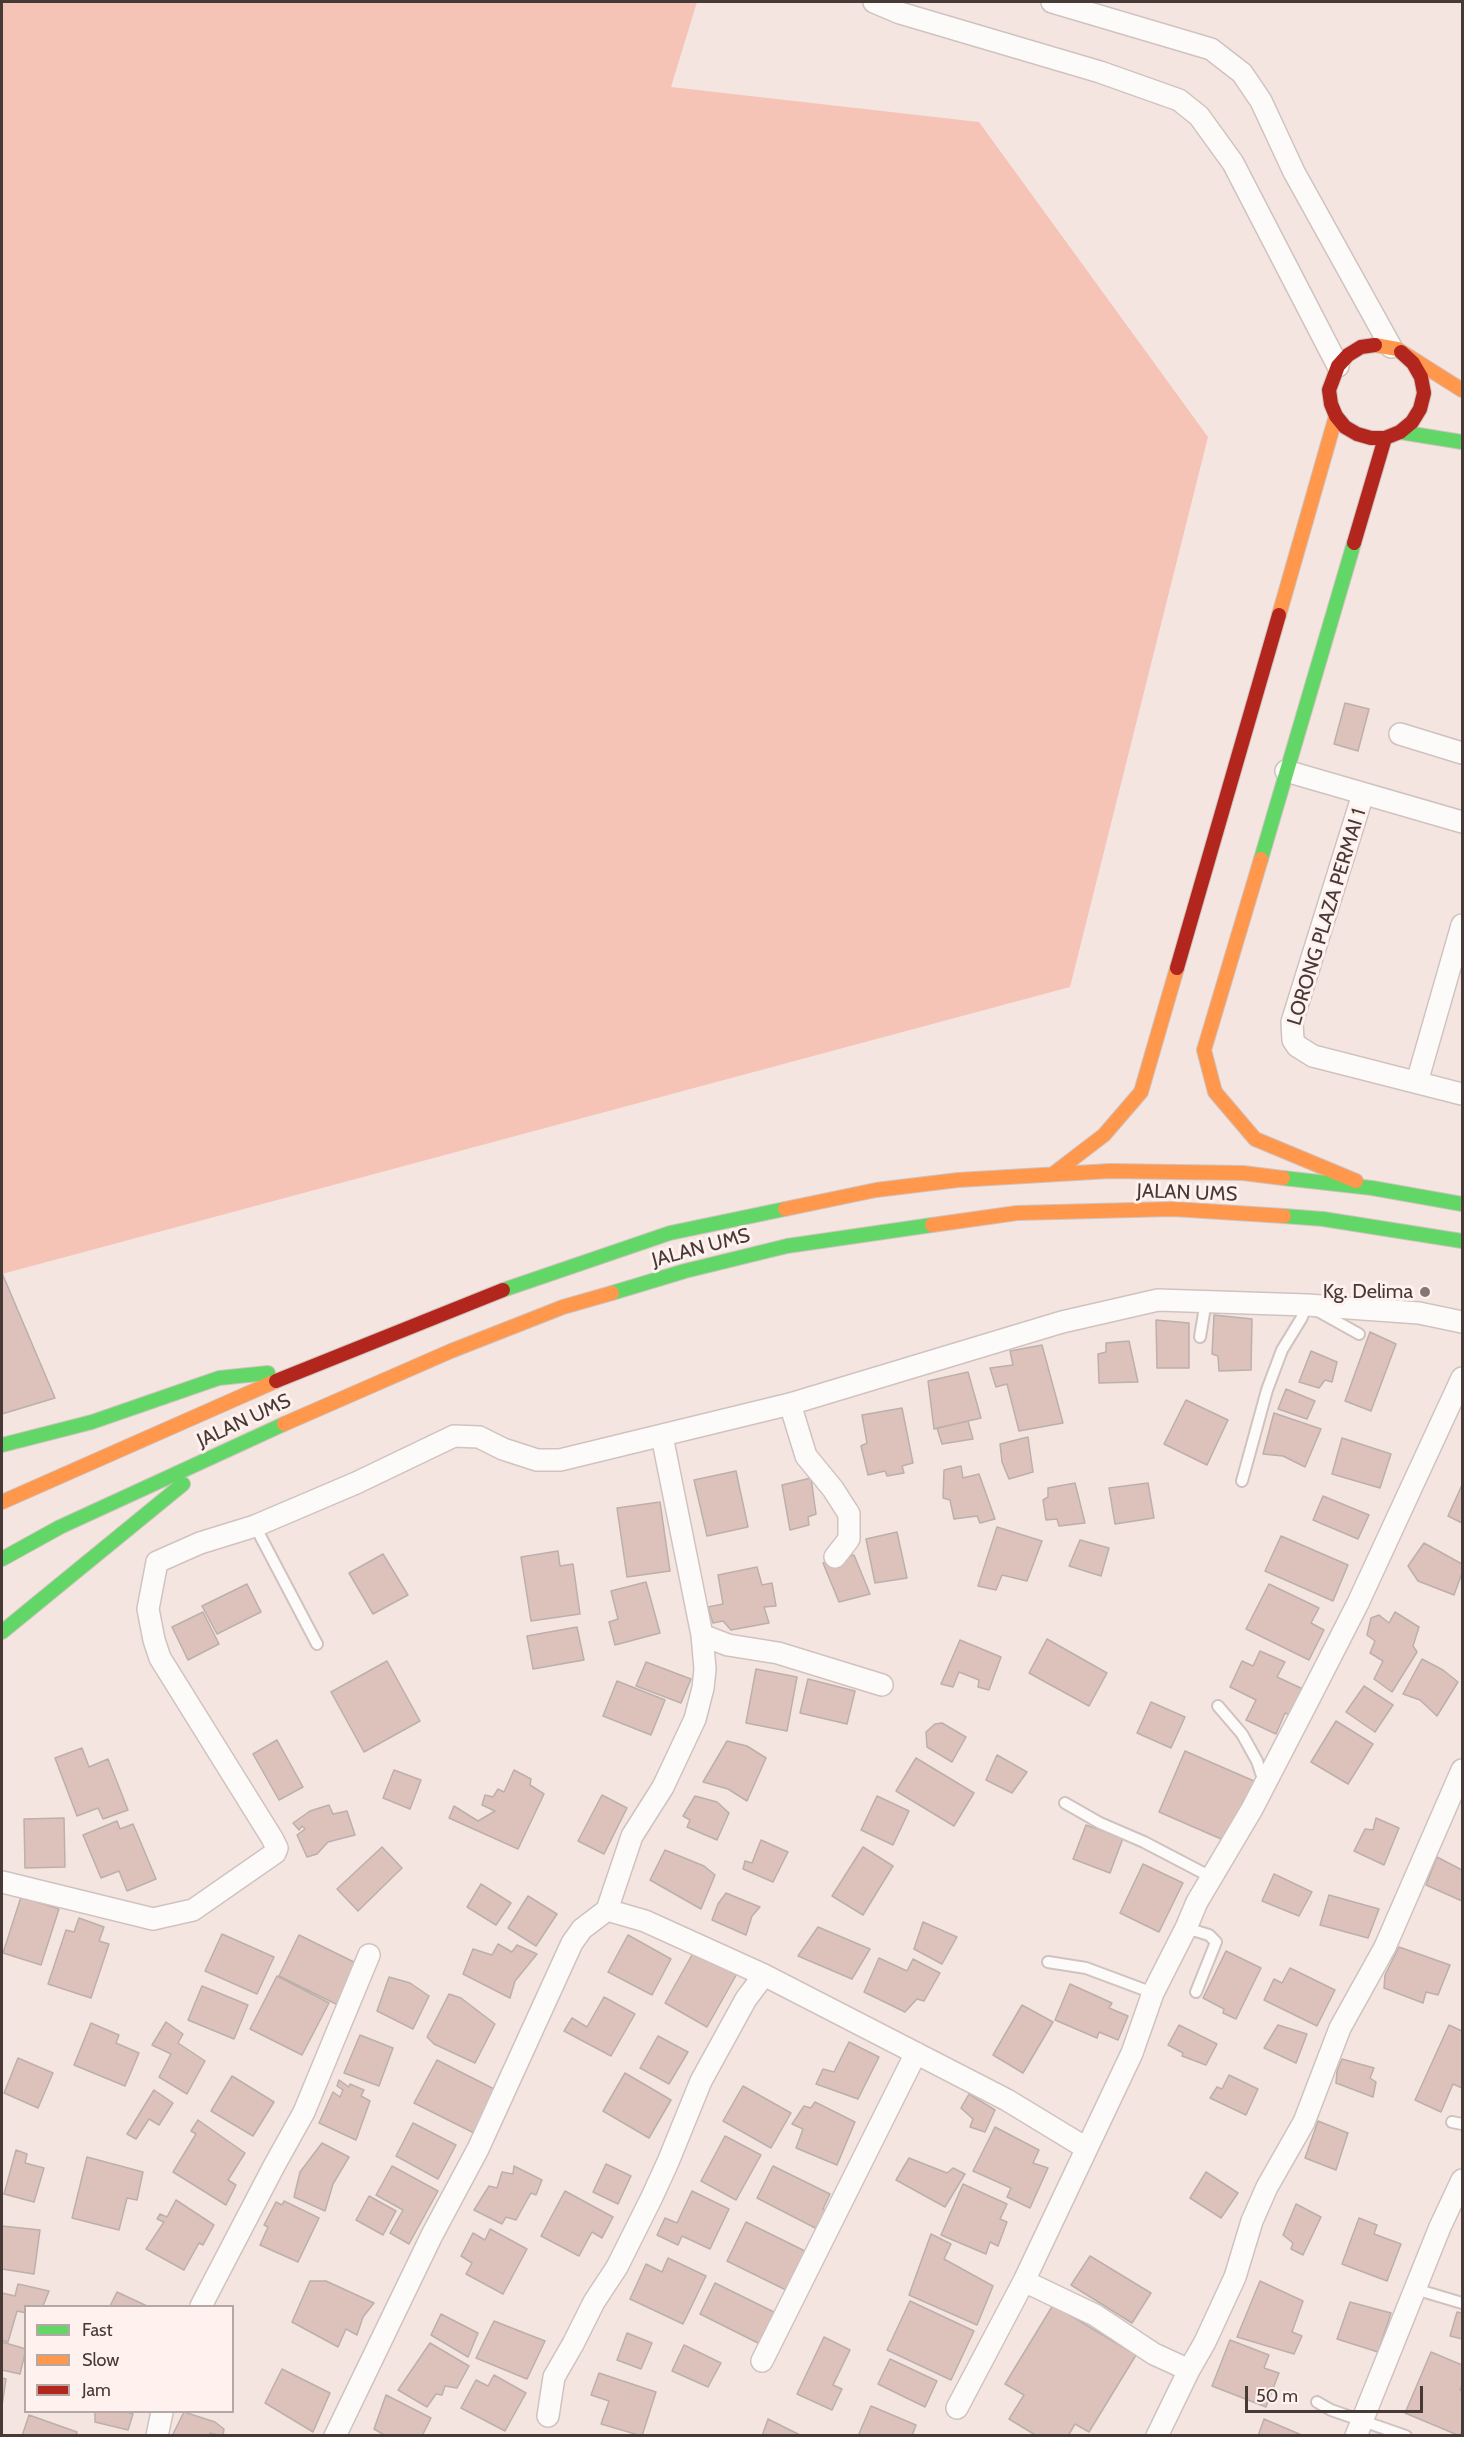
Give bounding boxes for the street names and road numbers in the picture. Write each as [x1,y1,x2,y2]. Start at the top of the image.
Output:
street label: LORONG PLAZA PERMAI 1 [1283,806,1371,1028]
street label: JALAN UMS [1136,1179,1238,1207]
street label: JALAN UMS [649,1223,753,1273]
street label: JALAN UMS [193,1389,295,1453]

